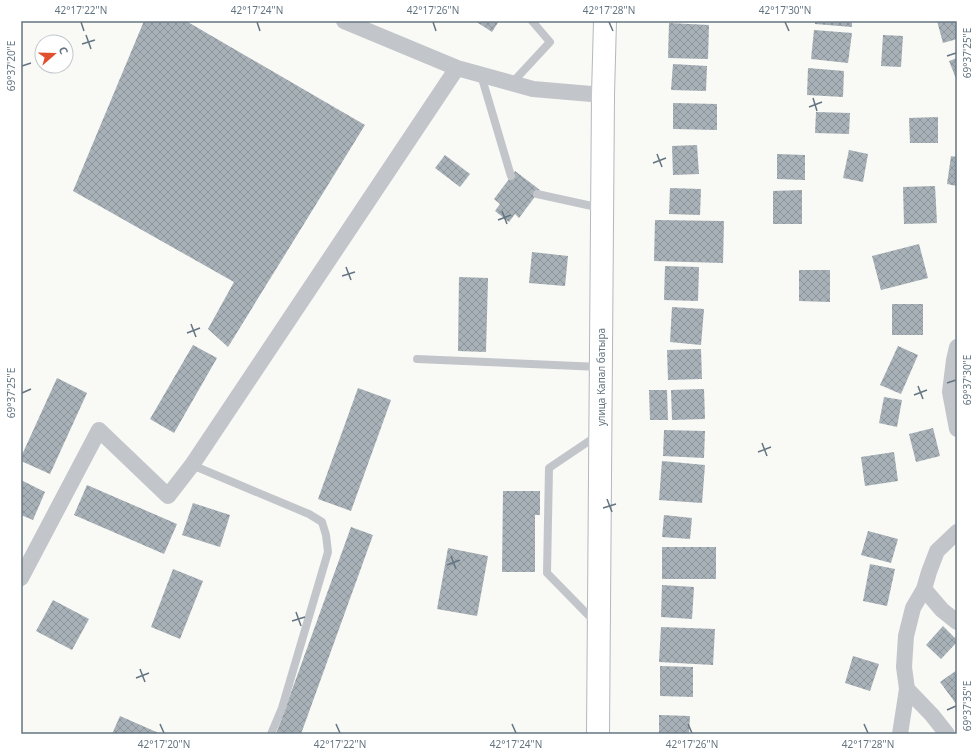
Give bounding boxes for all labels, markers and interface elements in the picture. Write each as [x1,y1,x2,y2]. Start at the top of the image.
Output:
text: 42°17'22"N [55,3,107,17]
text: 42°17'24"N [231,3,283,17]
text: 42°17'26"N [407,3,459,17]
text: 42°17'28"N [583,3,635,17]
text: 42°17'30"N [759,3,811,17]
text: 69°37'25"E [960,28,974,78]
north arrow [34,34,74,74]
text: 69°37'20"E [4,41,18,91]
text: С [56,45,72,56]
street label: улица Капал батыра [594,328,608,426]
text: 69°37'30"E [960,355,974,405]
text: 69°37'25"E [4,368,18,418]
text: 69°37'35"E [960,681,974,731]
text: 42°17'20"N [138,737,190,751]
text: 42°17'22"N [314,737,366,751]
text: 42°17'24"N [490,737,542,751]
text: 42°17'26"N [666,737,718,751]
text: 42°17'28"N [842,737,894,751]

